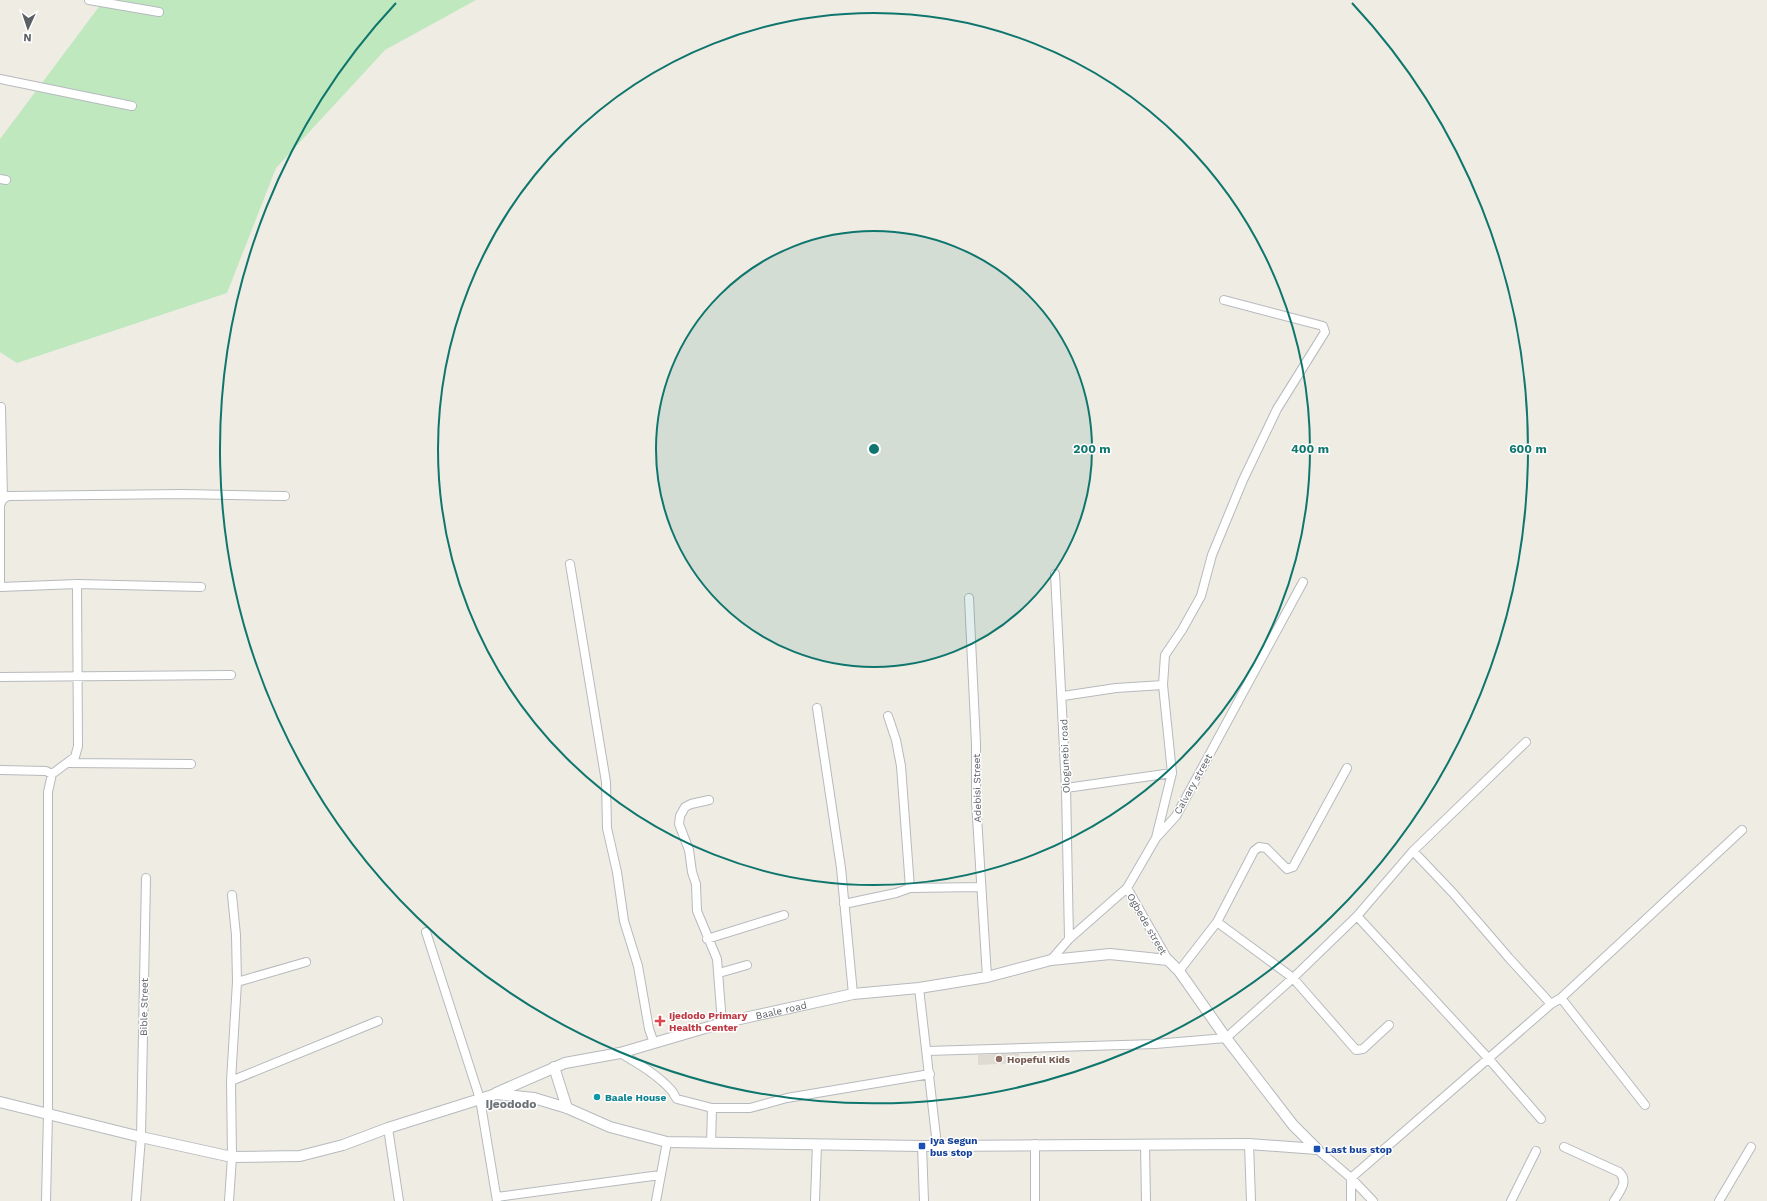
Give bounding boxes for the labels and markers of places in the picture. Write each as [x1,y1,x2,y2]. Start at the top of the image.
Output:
centre of rings [867,442,881,456]
place label: Ijedodo Primary Health Center [669,1010,748,1033]
marker: Ijedodo Primary Health Center [654,1015,666,1027]
marker: Hopeful Kids [994,1054,1004,1064]
place label: Hopeful Kids [1007,1054,1071,1065]
marker: Baale House [592,1092,602,1102]
place label: Baale House [605,1092,666,1103]
place label: Iya Segun bus stop [930,1135,978,1158]
marker: Iya Segun bus stop [917,1141,927,1151]
marker: Last bus stop [1312,1144,1322,1154]
place label: Last bus stop [1325,1144,1392,1155]

